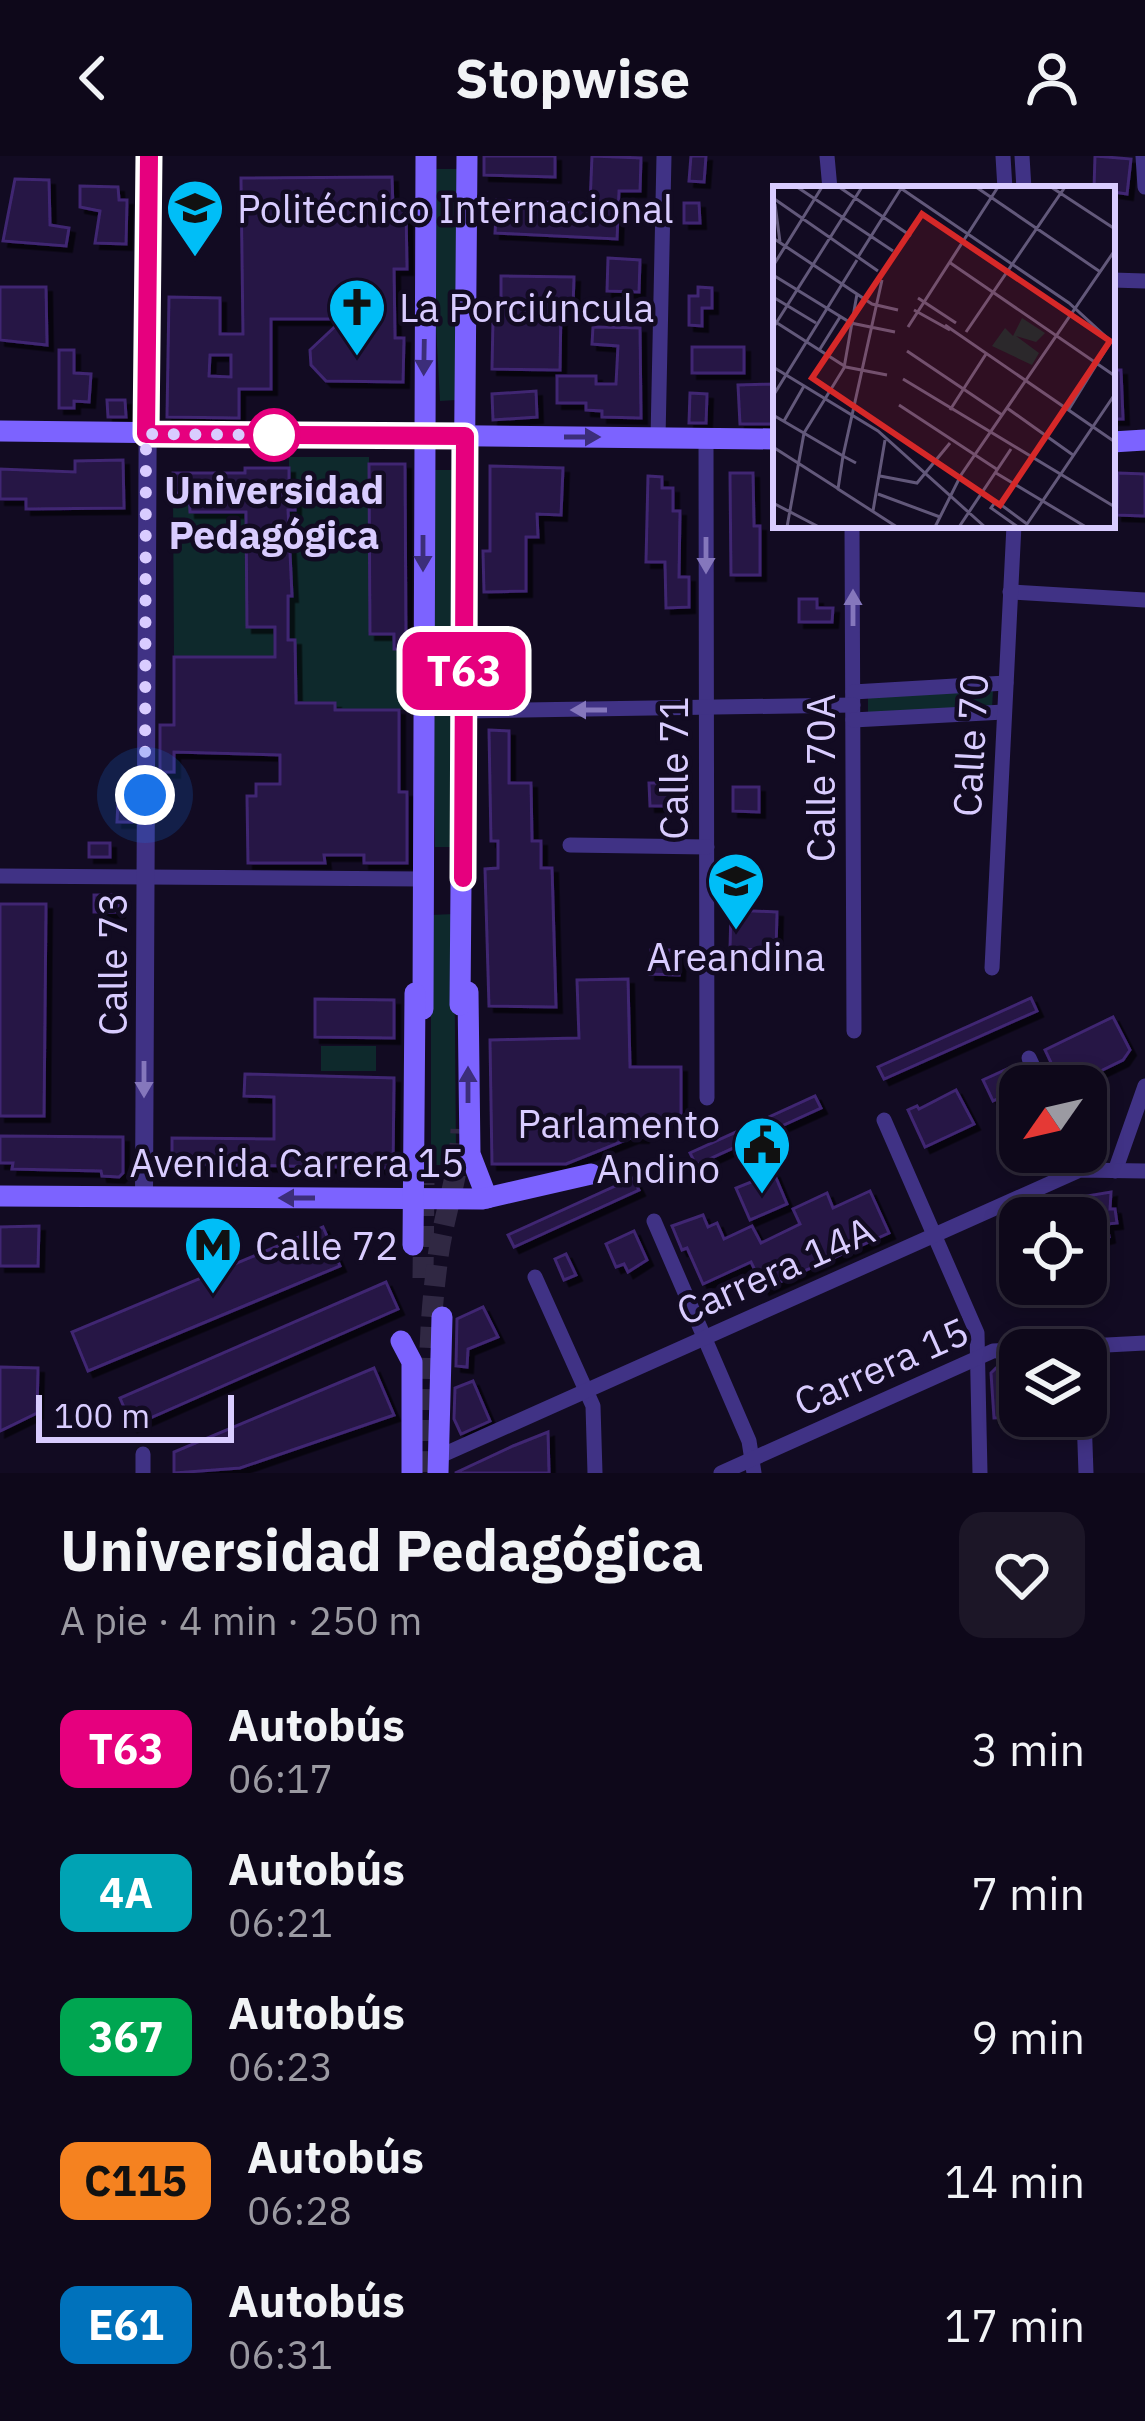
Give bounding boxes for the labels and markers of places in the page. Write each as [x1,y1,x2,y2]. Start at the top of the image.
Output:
school or university icon: Politécnico Internacional [164,177,226,259]
place label: Politécnico Internacional [237,183,674,234]
church icon: La Porciúncula [326,276,388,358]
place label: La Porciúncula [399,282,654,333]
marker: Universidad Pedagógica [249,410,299,460]
place label: Universidad Pedagógica [164,464,384,560]
school or university icon: Areandina [705,850,767,932]
place label: Areandina [647,931,825,982]
place label: Parlamento Andino [517,1098,720,1194]
public building icon: Parlamento Andino [731,1114,793,1196]
metro station icon: Calle 72 [182,1214,244,1296]
place label: Calle 72 [255,1220,398,1271]

